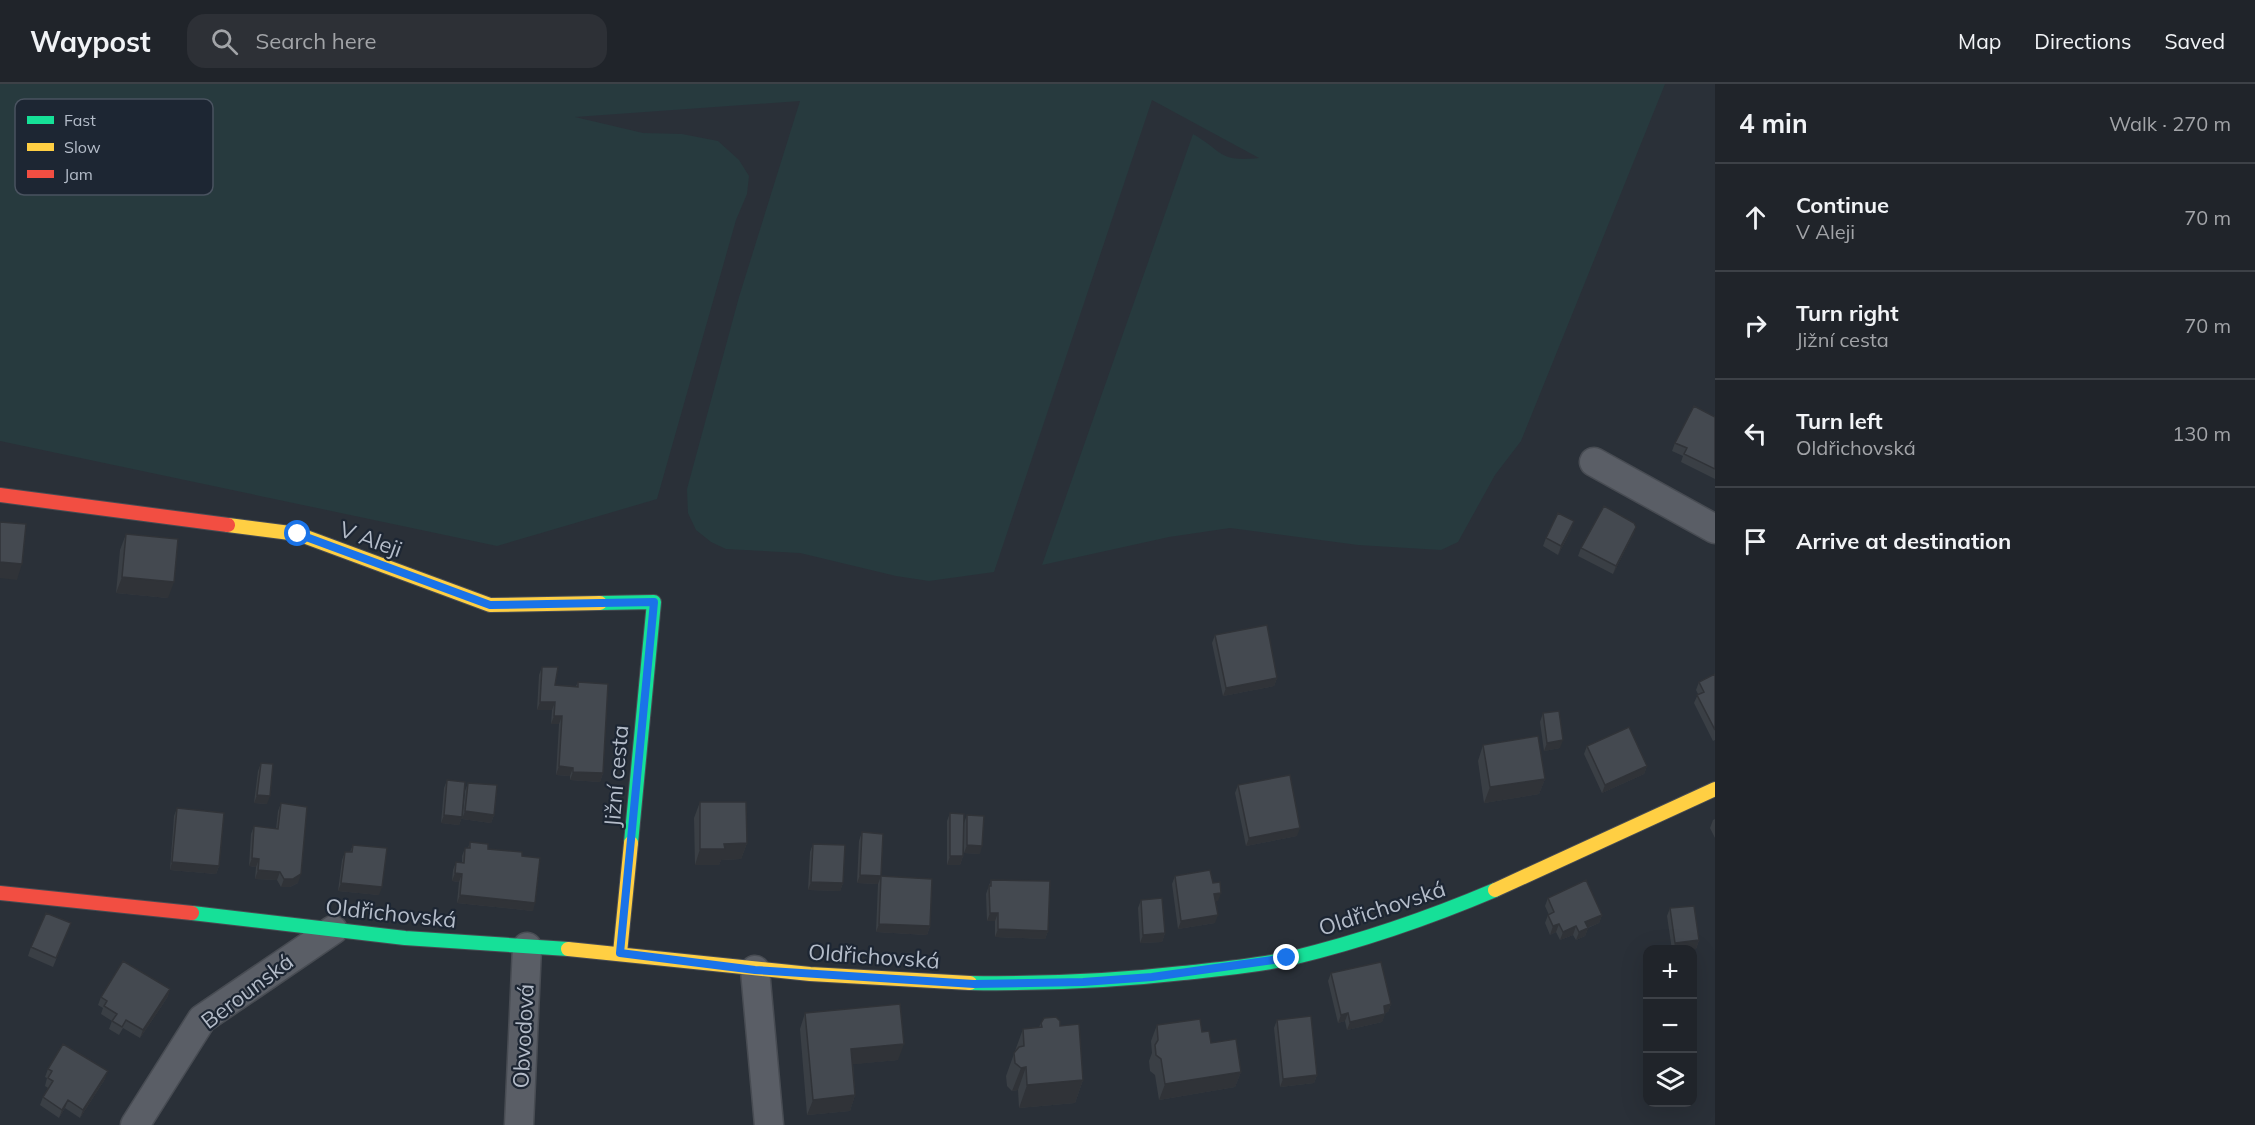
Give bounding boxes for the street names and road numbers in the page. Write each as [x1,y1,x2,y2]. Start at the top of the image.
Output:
street label: V Aleji [336,515,406,563]
street label: Jižní cesta [598,724,634,828]
street label: Oldřichovská [1315,874,1449,942]
street label: Oldřichovská [324,892,458,934]
street label: Oldřichovská [807,937,941,975]
street label: Berounská [195,947,299,1035]
street label: Obvodová [506,983,540,1089]

